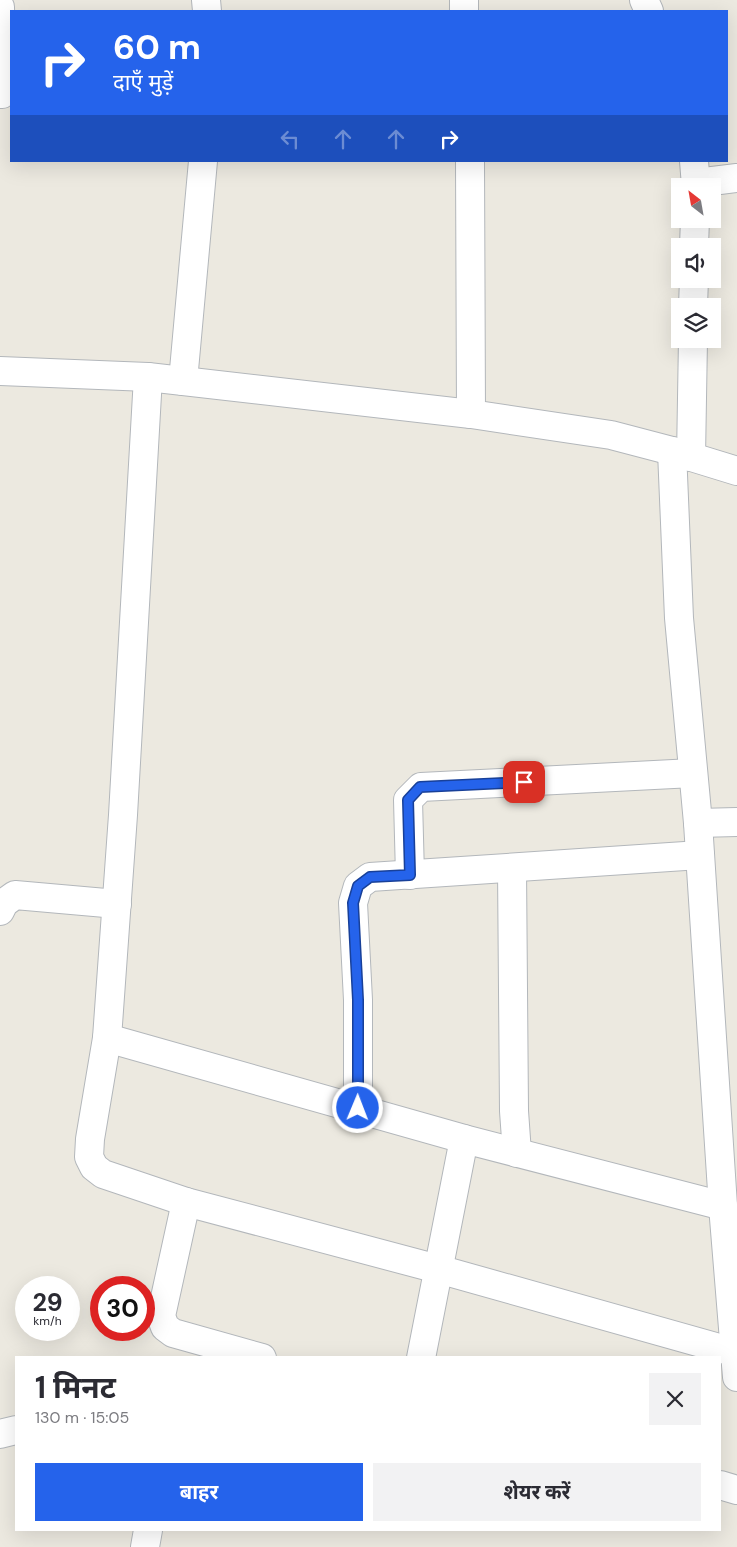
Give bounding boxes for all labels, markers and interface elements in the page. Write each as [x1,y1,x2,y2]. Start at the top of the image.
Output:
text: 60 m [113,24,201,70]
icon: right [30,30,95,95]
text: दाएँ मुड़ें [113,68,173,97]
icon: left [276,125,304,153]
icon: ahead [329,125,357,153]
icon: ahead [382,125,410,153]
icon: right [435,125,463,153]
north arrow [671,178,721,228]
map controls [671,178,721,348]
button: sound [671,238,721,288]
button: layers [671,298,721,348]
pin [503,761,545,803]
icon: arrive [510,768,538,796]
position arrow [331,1081,383,1133]
speed limit sign: 30 [90,1276,155,1341]
text: 29 [32,1286,63,1319]
text: km/h [33,1313,62,1329]
text: 1 मिनट [35,1368,116,1407]
button: close [649,1373,701,1425]
text: 130 m · 15:05 [35,1407,129,1428]
button: बाहर [35,1463,363,1521]
button: शेयर करें [373,1463,701,1521]

